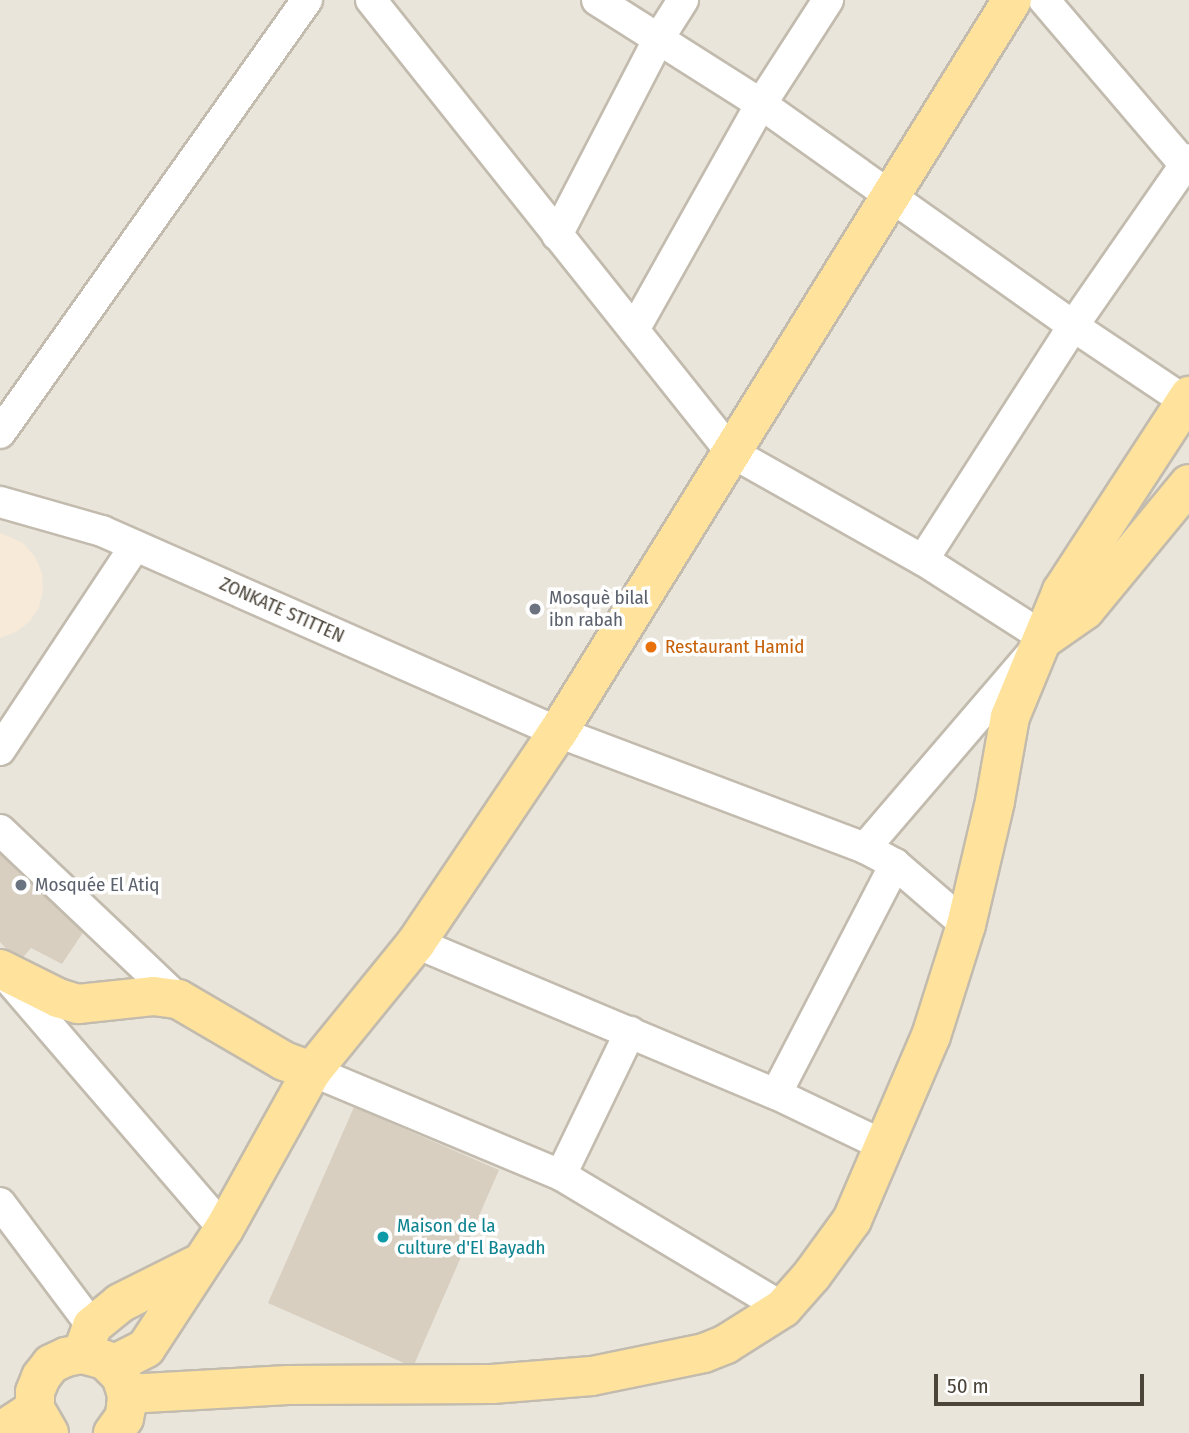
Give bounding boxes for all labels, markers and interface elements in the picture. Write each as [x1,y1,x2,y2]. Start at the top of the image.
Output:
street label: ZONKATE STITTEN [216,572,348,648]
place label: Mosquè bilal ibn rabah [549,587,649,631]
marker: Mosquè bilal ibn rabah [527,601,543,617]
place label: Restaurant Hamid [665,636,804,658]
marker: Restaurant Hamid [643,639,659,655]
place label: Mosquée El Atiq [35,874,159,896]
marker: Mosquée El Atiq [13,877,29,893]
place label: Maison de la culture d'El Bayadh [397,1215,545,1259]
marker: Maison de la culture d'El Bayadh [375,1229,391,1245]
scale bar [937,1360,1147,1404]
text: 50 m [947,1373,989,1399]

